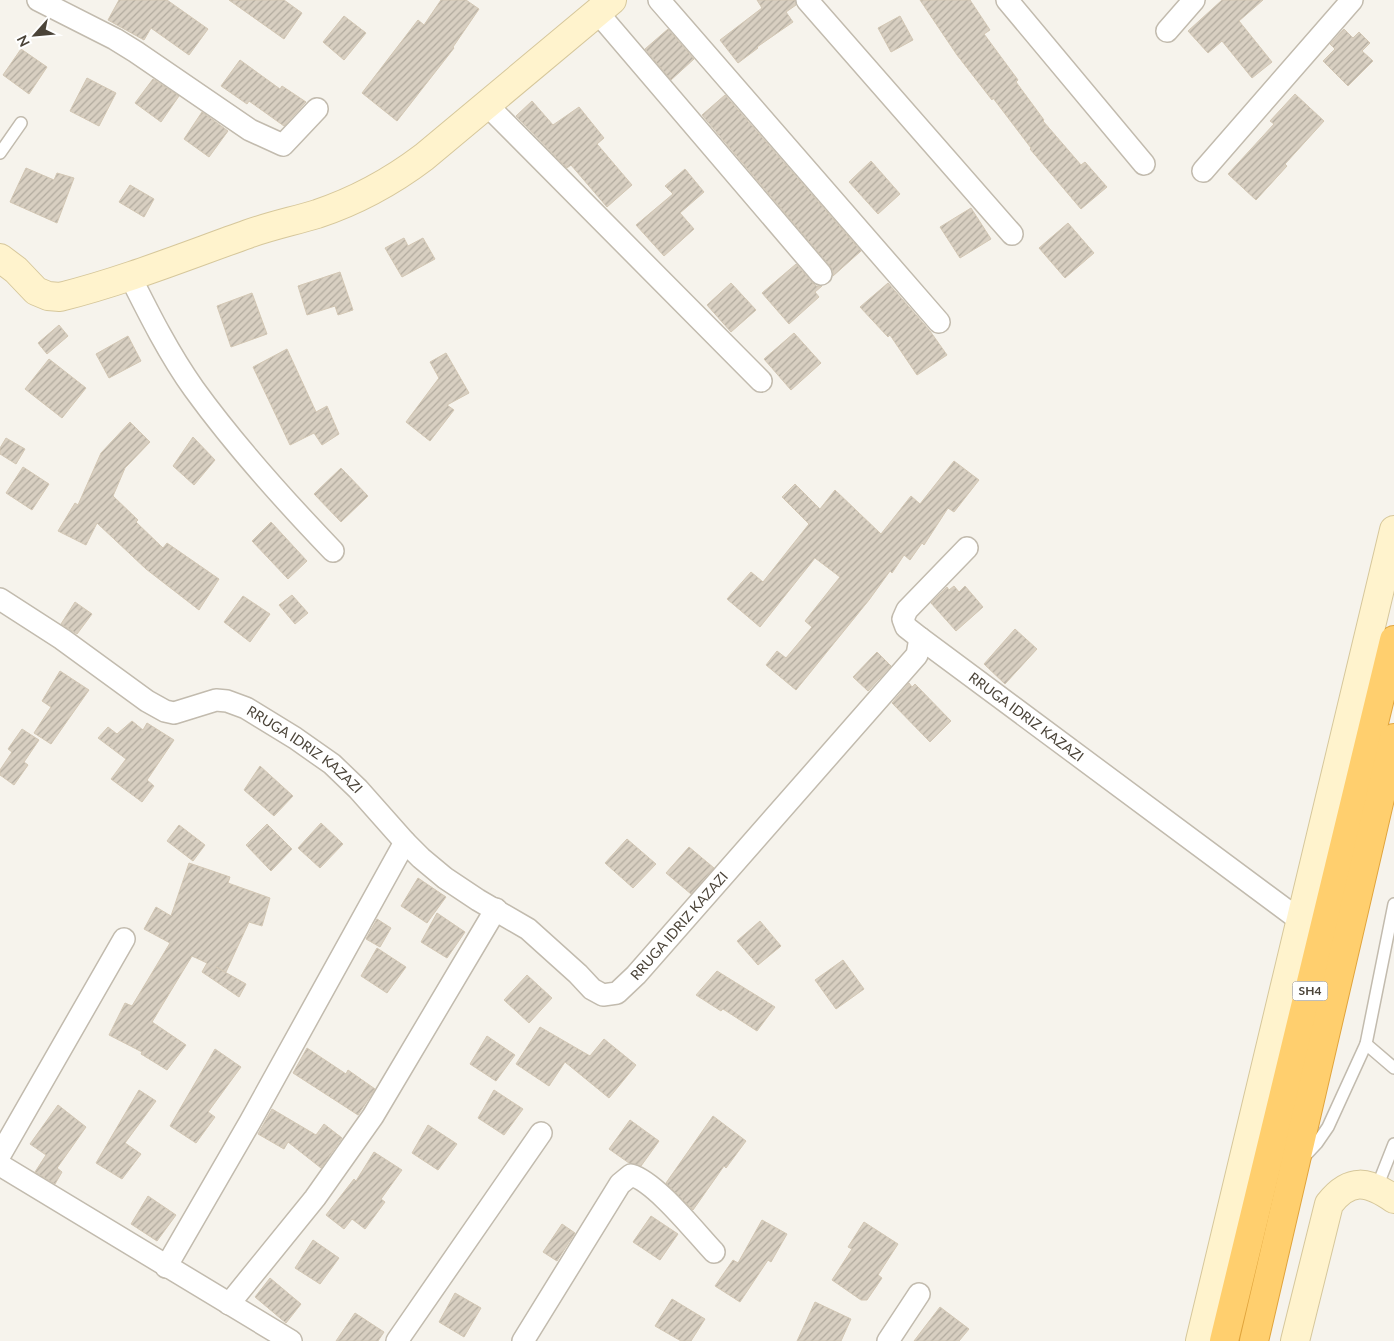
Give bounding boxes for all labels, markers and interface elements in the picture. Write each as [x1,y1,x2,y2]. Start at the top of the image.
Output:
north arrow [10,10,60,60]
text: N [13,32,33,50]
street label: RRUGA IDRIZ KAZAZI [966,668,1087,765]
street label: RRUGA IDRIZ KAZAZI [244,702,366,796]
street label: RRUGA IDRIZ KAZAZI [627,868,731,983]
road number: SH4 [1292,981,1328,1000]

